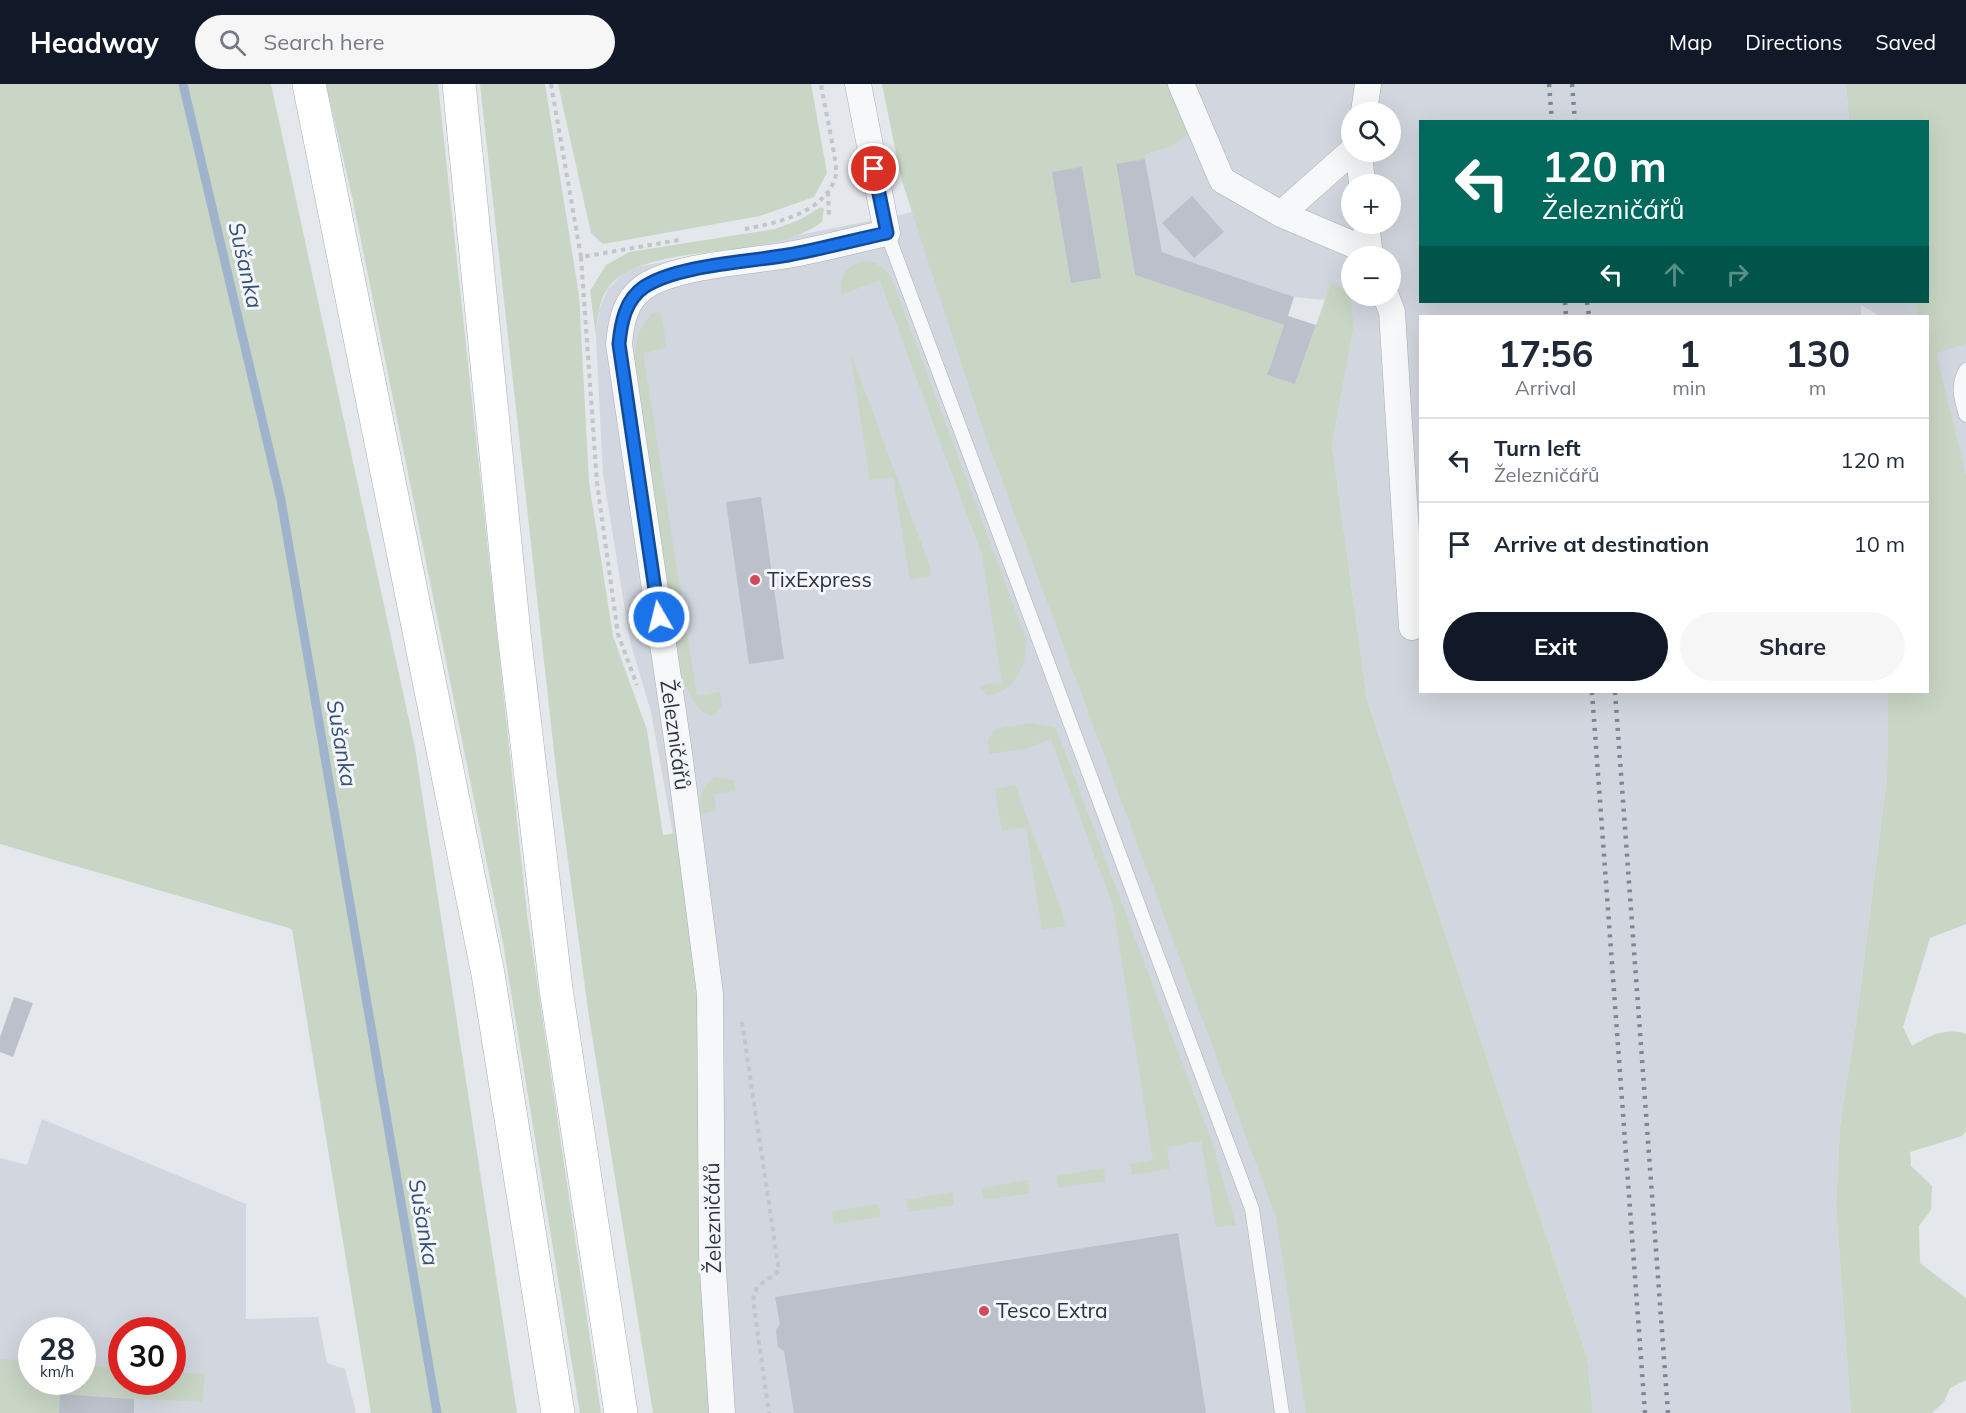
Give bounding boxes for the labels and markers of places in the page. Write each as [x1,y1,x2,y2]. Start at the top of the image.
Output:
pin [848,143,899,194]
place label: TixExpress [767,566,872,592]
marker: TixExpress [748,573,762,587]
place label: Tesco Extra [996,1297,1108,1323]
marker: Tesco Extra [977,1304,991,1318]

